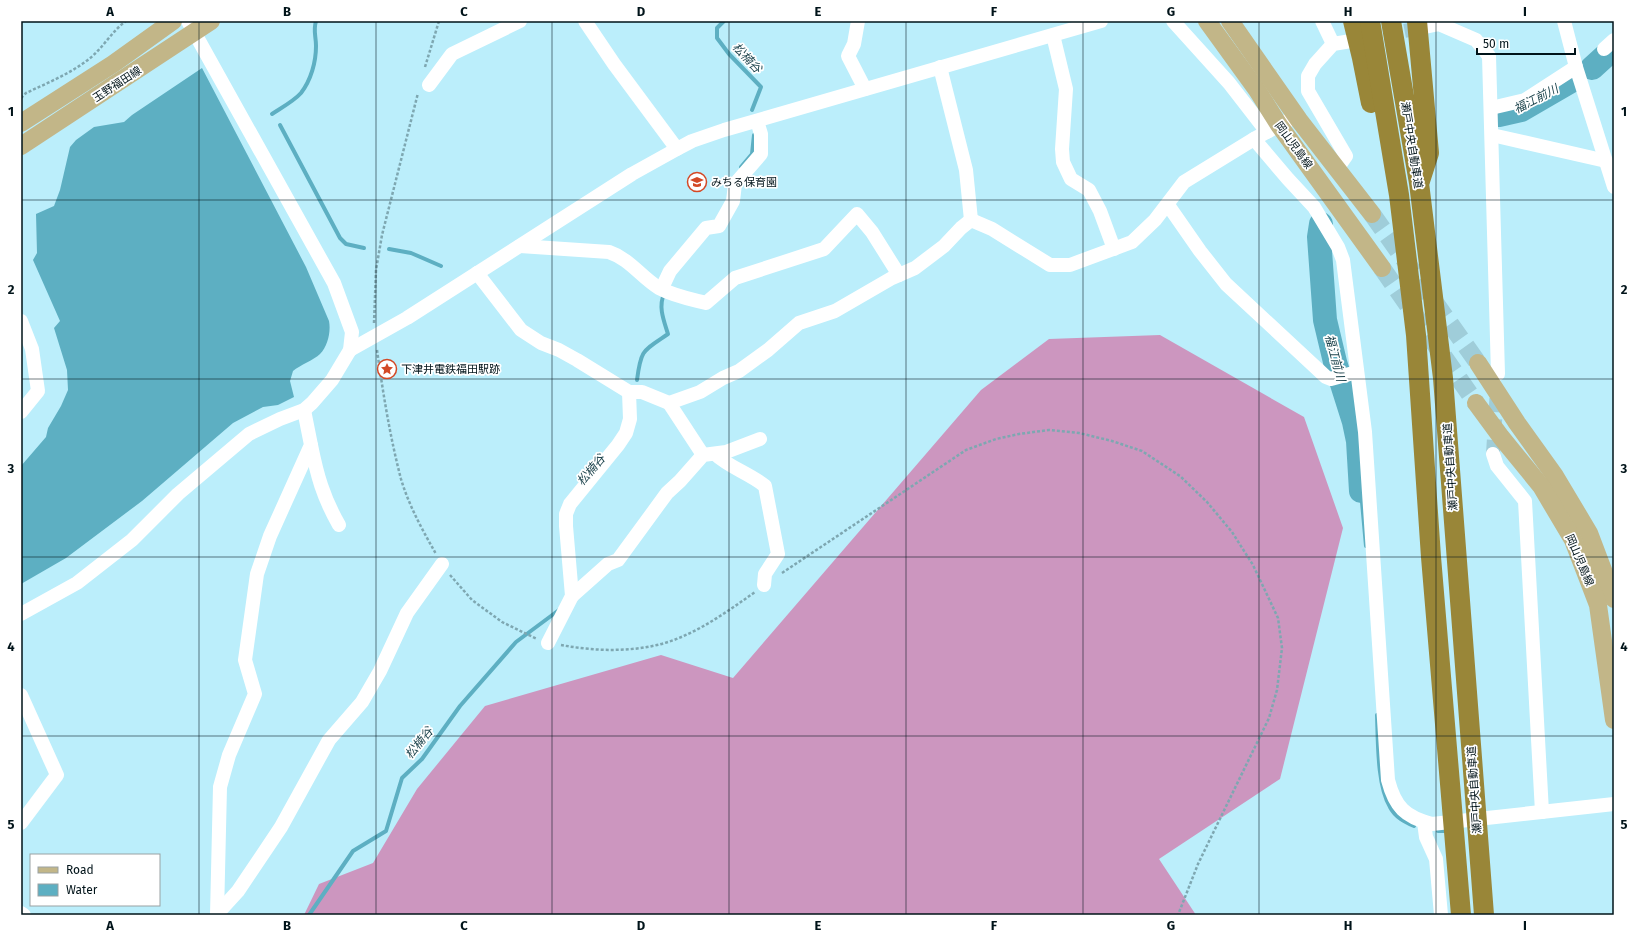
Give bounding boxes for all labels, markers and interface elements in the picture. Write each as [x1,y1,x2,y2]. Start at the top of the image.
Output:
text: A [105,4,114,19]
text: B [283,4,291,19]
text: C [460,4,468,19]
text: D [637,4,646,19]
text: E [815,4,822,19]
text: F [991,4,998,19]
text: G [1167,4,1175,19]
text: H [1344,4,1352,19]
text: I [1523,4,1527,19]
scale bar [1477,30,1575,56]
text: 50 m [1483,37,1509,51]
water label: 松楠谷 [730,40,765,77]
street label: 玉野福田線 [91,64,144,105]
water label: 福江前川 [1511,81,1562,116]
street label: 瀬戸中央自動車道 [1398,101,1425,190]
text: 1 [8,104,14,119]
text: 1 [1621,104,1627,119]
street label: 岡山児島線 [1272,119,1315,171]
school or university icon: みちる保育園 [686,171,708,193]
place label: みちる保育園 [711,176,777,189]
text: 2 [8,282,15,297]
text: 2 [1621,282,1628,297]
water label: 福江前川 [1322,333,1348,385]
place icon: 下津井電鉄福田駅跡 [376,358,398,380]
place label: 下津井電鉄福田駅跡 [401,363,500,376]
street label: 瀬戸中央自動車道 [1441,423,1460,511]
water label: 松楠谷 [574,451,609,488]
text: 3 [7,461,15,476]
text: 3 [1620,461,1628,476]
street label: 岡山児島線 [1563,532,1596,588]
text: 4 [7,639,15,654]
text: 4 [1620,639,1628,654]
water label: 松楠谷 [402,724,436,761]
street label: 瀬戸中央自動車道 [1465,746,1484,834]
text: 5 [8,817,15,832]
text: 5 [1621,817,1628,832]
legend [30,854,160,906]
text: Road [66,863,94,877]
text: Water [66,883,98,897]
text: A [105,918,114,933]
text: B [283,918,291,933]
text: C [460,918,468,933]
text: D [637,918,646,933]
text: E [815,918,822,933]
text: F [991,918,998,933]
text: G [1167,918,1175,933]
text: H [1344,918,1352,933]
text: I [1523,918,1527,933]

